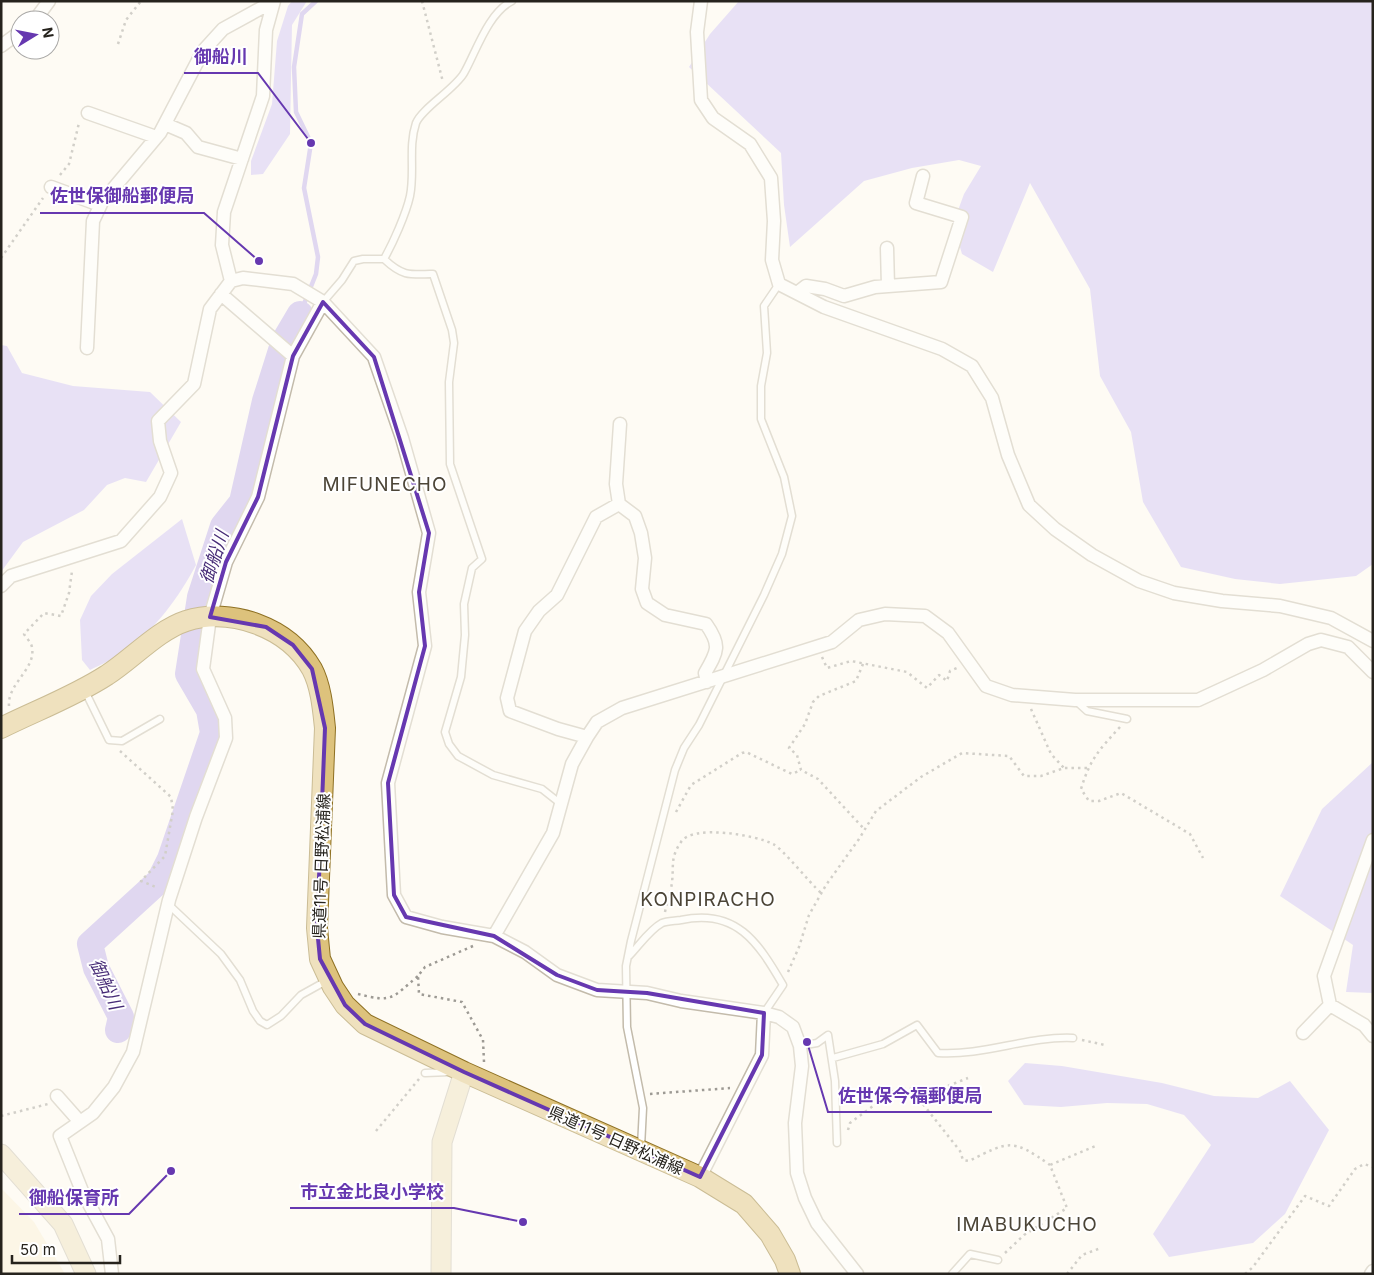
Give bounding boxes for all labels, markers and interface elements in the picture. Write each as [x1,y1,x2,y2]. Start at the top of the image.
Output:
north arrow [10,10,60,60]
text: N [39,26,58,39]
callout: 御船川 [184,40,258,73]
text: 御船川 [193,46,248,67]
callout: 佐世保御船郵便局 [40,180,204,213]
text: 佐世保御船郵便局 [50,185,194,206]
district label: MIFUNECHO [323,473,447,496]
water label: 御船川 [196,526,233,586]
street label: 県道11号 日野松浦線 [308,793,334,939]
district label: KONPIRACHO [640,888,776,911]
water label: 御船川 [85,955,127,1015]
callout: 佐世保今福郵便局 [828,1079,992,1112]
text: 佐世保今福郵便局 [838,1085,982,1106]
street label: 県道11号 日野松浦線 [545,1101,687,1179]
callout: 市立金比良小学校 [290,1175,454,1208]
callout: 御船保育所 [19,1181,129,1214]
text: 市立金比良小学校 [300,1181,444,1202]
text: 御船保育所 [28,1187,119,1208]
district label: IMABUKUCHO [956,1213,1098,1236]
scale bar [12,1232,120,1264]
text: 50 m [20,1240,56,1259]

